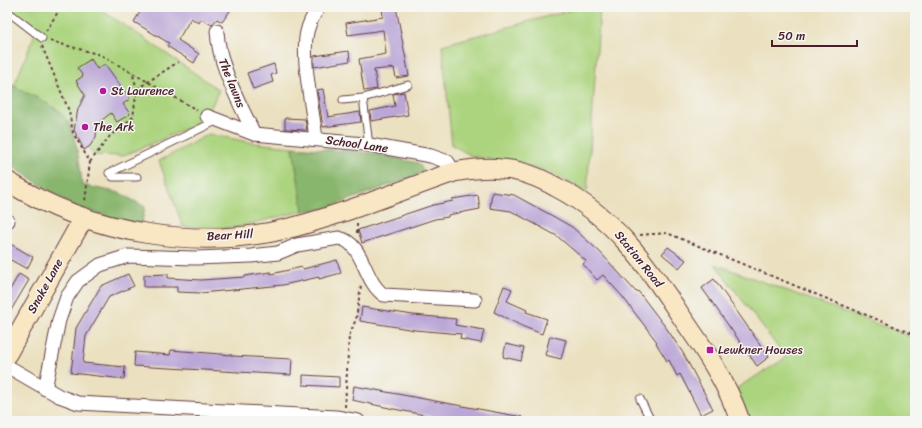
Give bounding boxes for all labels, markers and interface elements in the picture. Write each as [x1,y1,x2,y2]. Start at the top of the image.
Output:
scale bar [772,22,857,48]
text: 50 m [778,25,805,47]
street label: The lawns [212,55,252,112]
place label: St Laurence [111,80,174,102]
marker: St Laurence [98,86,108,96]
place label: The Ark [93,116,134,138]
marker: The Ark [80,122,90,132]
street label: School Lane [324,129,390,159]
street label: Bear Hill [206,223,254,247]
street label: Station Road [609,225,670,294]
street label: Snake Lane [21,254,69,318]
place label: Lewkner Houses [718,339,803,361]
marker: Lewkner Houses [705,345,715,355]

